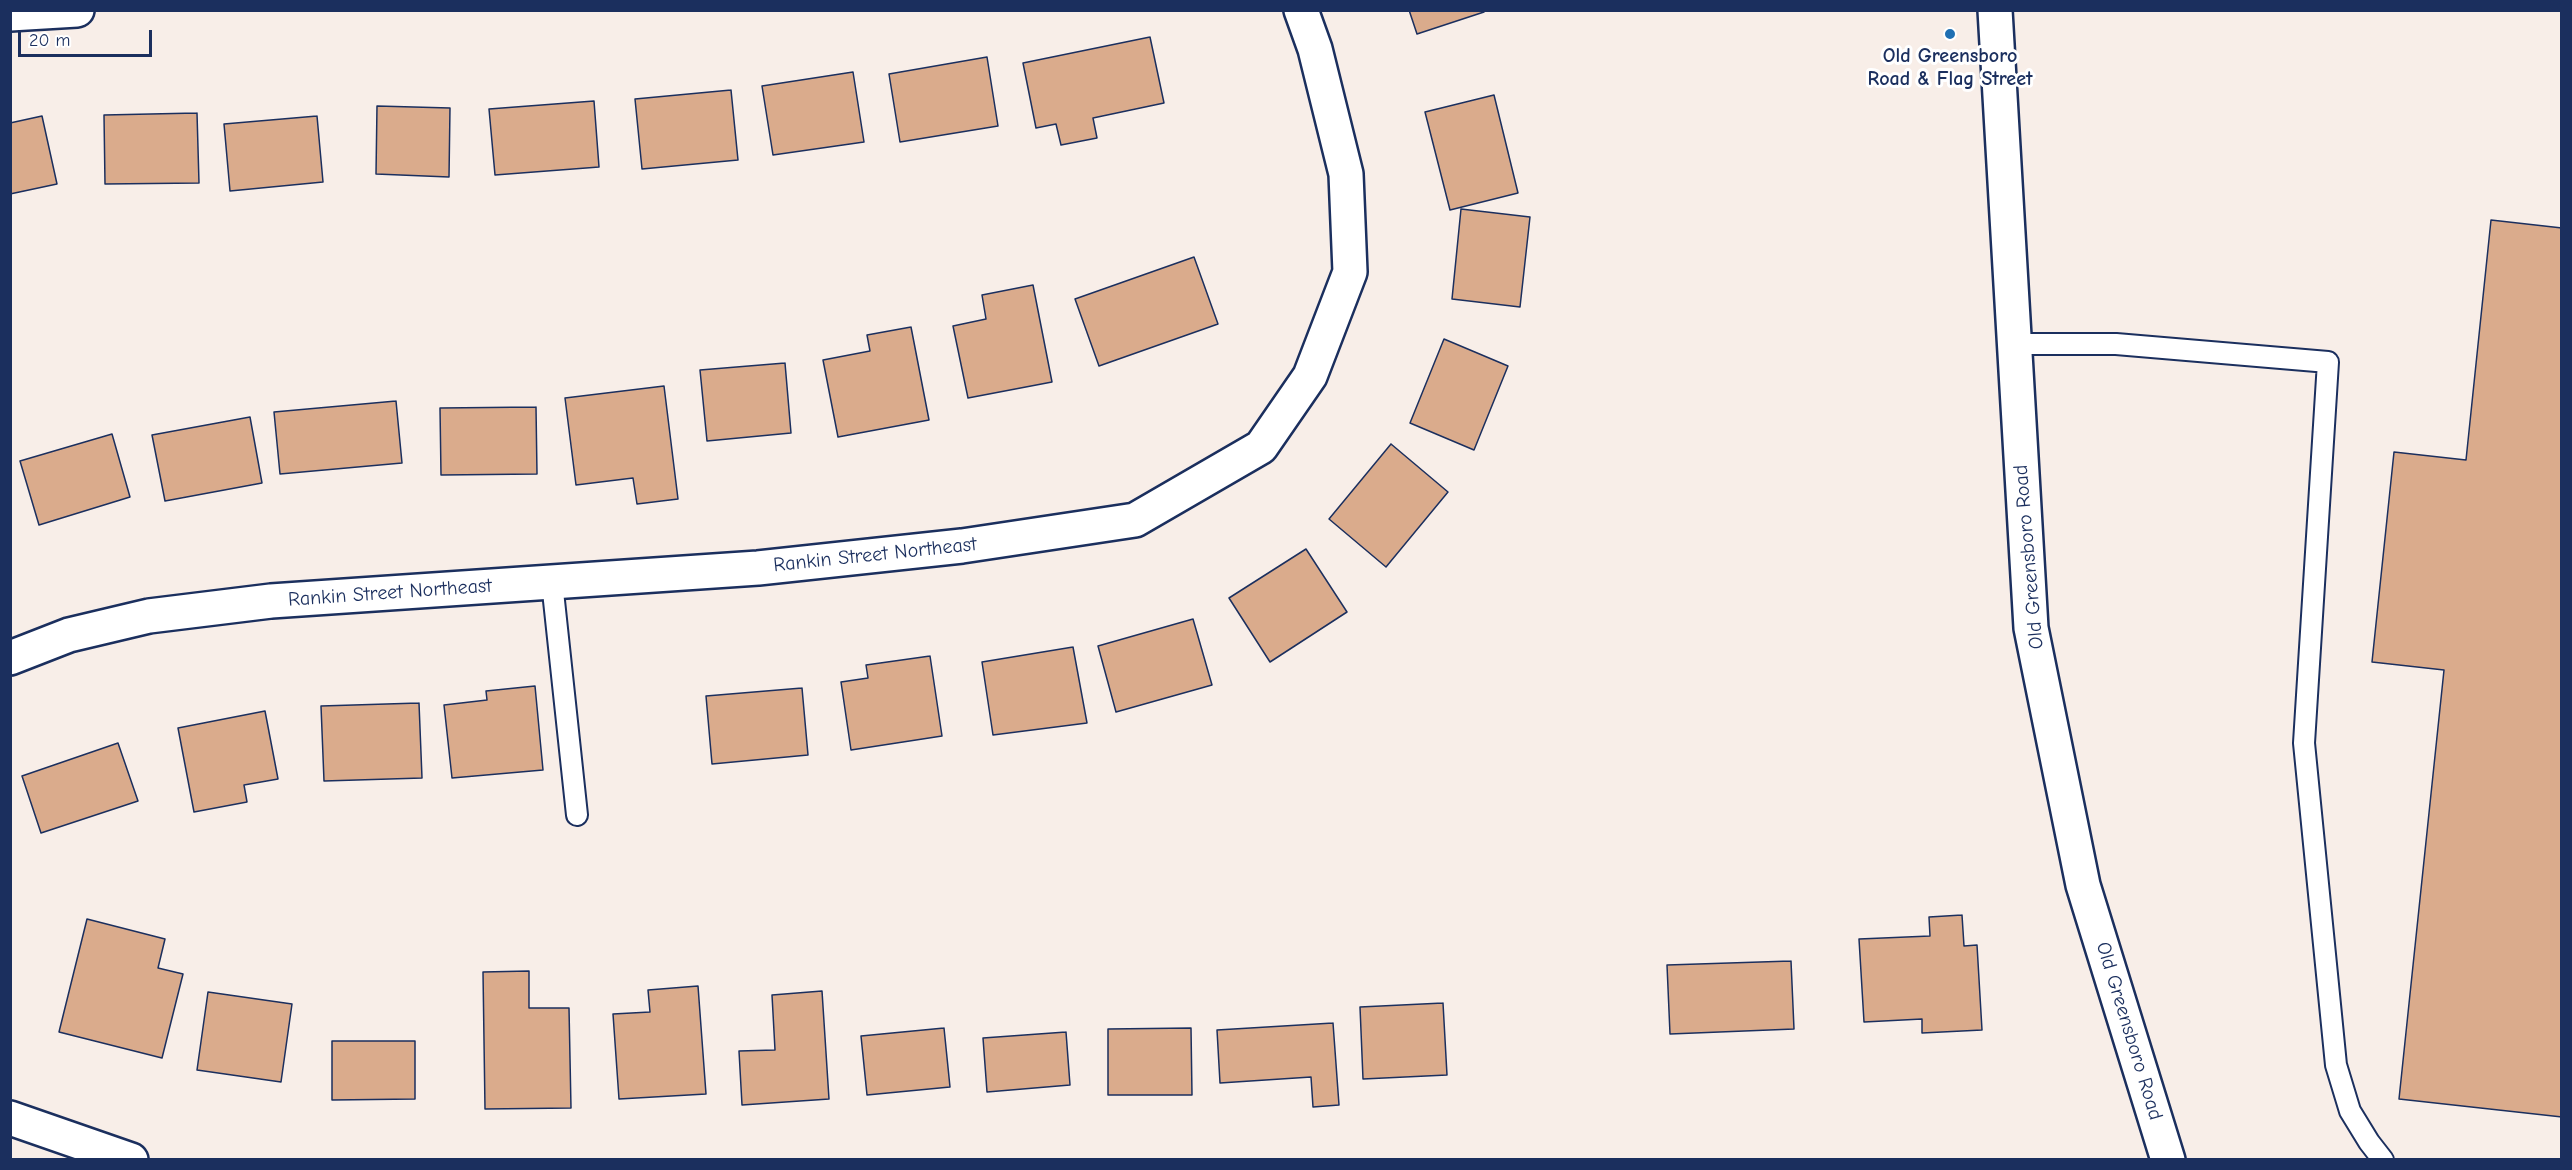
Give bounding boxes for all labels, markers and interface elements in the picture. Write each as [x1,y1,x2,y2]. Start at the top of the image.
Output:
scale bar [21,18,154,56]
marker: Old Greensboro Road & Flag Street [1943,27,1957,41]
text: 20 m [29,30,70,51]
place label: Old Greensboro Road & Flag Street [1867,44,2033,91]
street label: Old Greensboro Road [2009,464,2049,650]
street label: Rankin Street Northeast [772,532,978,578]
street label: Rankin Street Northeast [287,574,493,612]
street label: Old Greensboro Road [2090,939,2168,1123]

